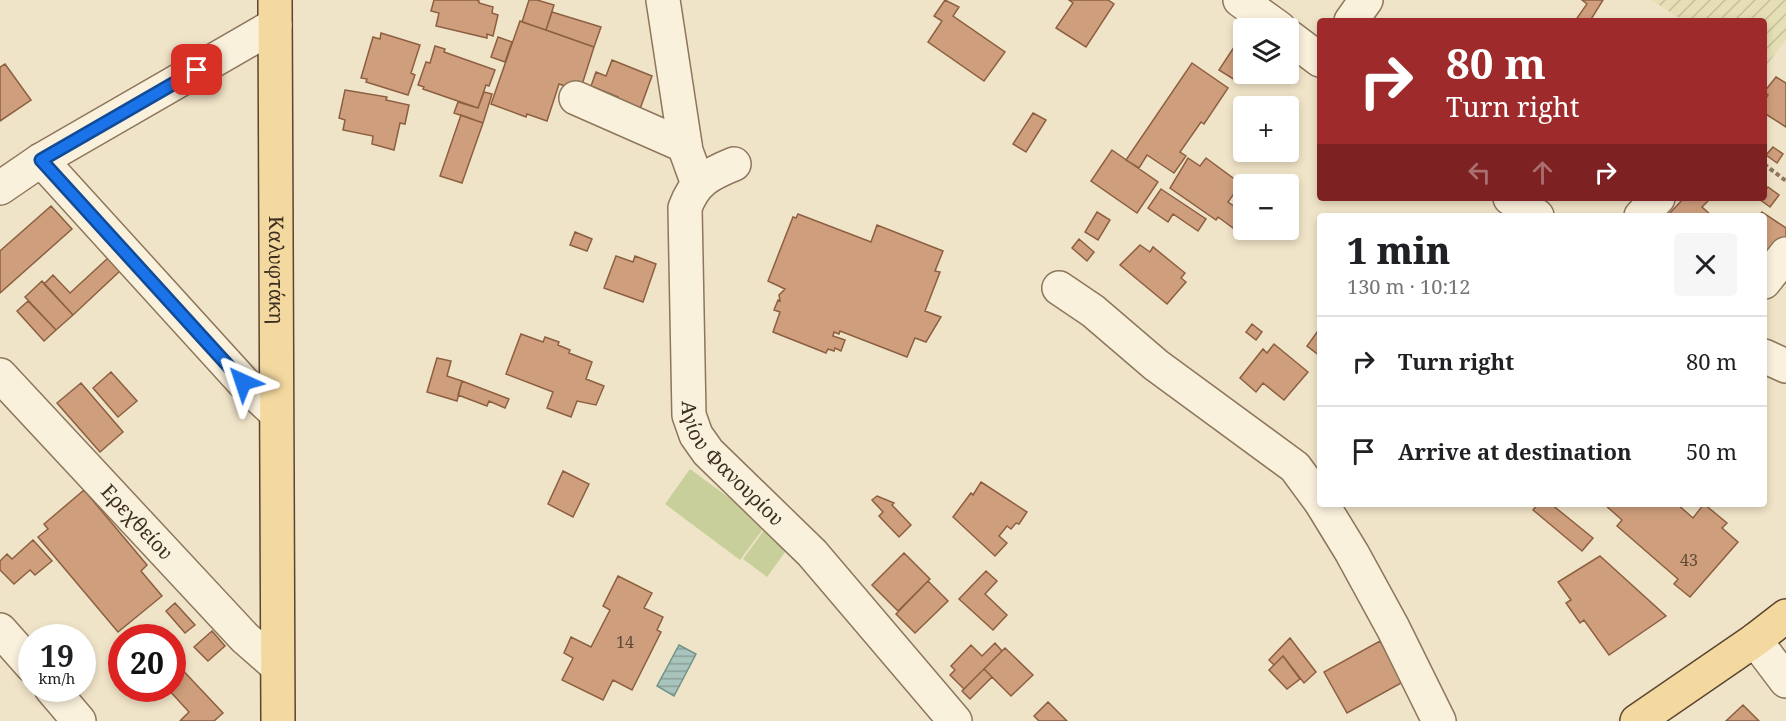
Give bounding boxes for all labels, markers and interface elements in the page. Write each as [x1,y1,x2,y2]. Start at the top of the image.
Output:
map controls [1233,18,1299,240]
button: layers [1233,18,1299,84]
text: 80 m [1446,34,1546,91]
icon: right [1347,42,1425,120]
pin [171,44,222,95]
icon: arrive [180,53,213,86]
text: Turn right [1446,88,1579,125]
button: + [1233,96,1299,162]
icon: left [1463,156,1496,189]
icon: ahead [1526,156,1559,189]
icon: right [1589,156,1622,189]
button: − [1233,174,1299,240]
street label: Καλυφτάκη [263,216,290,324]
text: 1 min [1347,226,1450,275]
button: close [1674,233,1737,296]
text: 130 m · 10:12 [1347,273,1470,300]
icon: right [1347,345,1380,378]
text: Turn right [1398,346,1514,376]
text: 80 m [1686,346,1737,376]
position arrow [211,350,275,414]
street label: Αγίου Φανουρίου [676,401,790,532]
icon: arrive [1347,435,1380,468]
text: Arrive at destination [1398,436,1632,466]
text: 50 m [1686,436,1737,466]
street label: Ερεχθείου [95,478,179,565]
house number: 43 [1680,549,1698,571]
speed limit sign: 20 [108,624,186,702]
house number: 14 [616,631,634,653]
text: 19 [40,635,74,676]
text: km/h [39,668,75,688]

